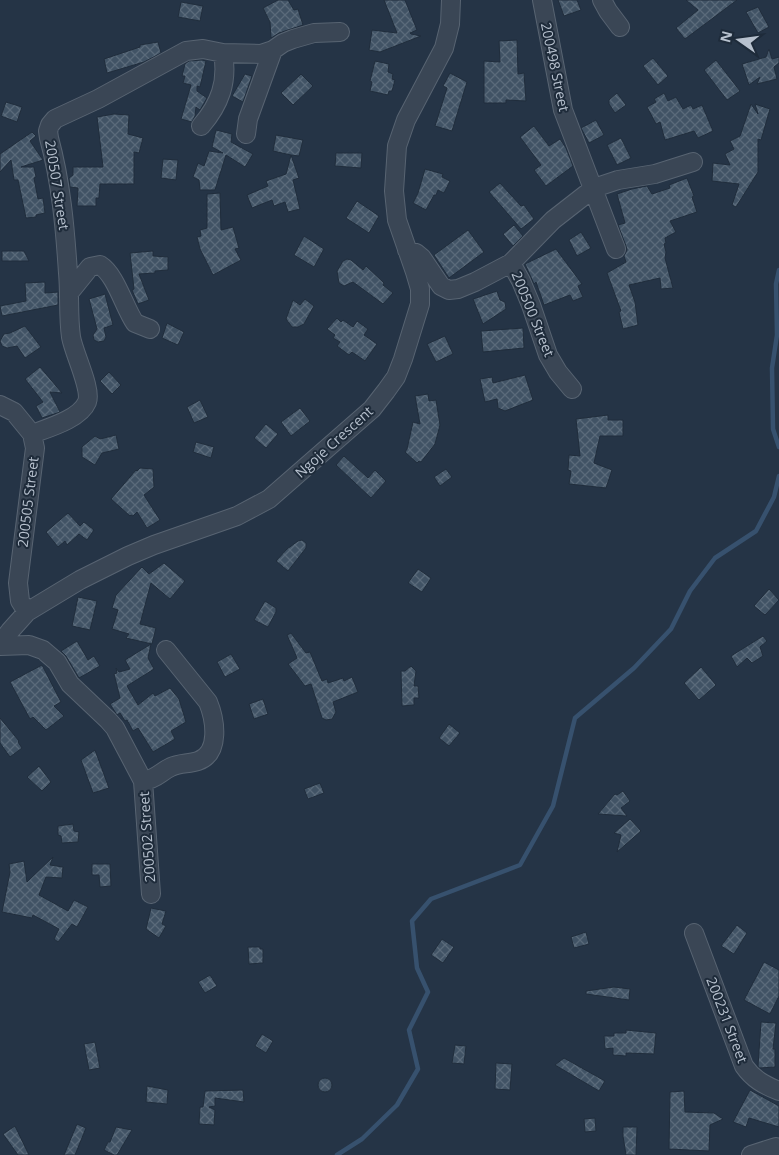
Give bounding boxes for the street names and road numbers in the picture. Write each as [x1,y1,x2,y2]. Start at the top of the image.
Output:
street label: 200498 Street [537,21,574,113]
street label: 200507 Street [41,139,74,231]
street label: 200500 Street [508,268,559,359]
street label: Ngoje Crescent [291,402,377,482]
street label: 200505 Street [13,456,42,548]
street label: 200502 Street [134,791,159,883]
street label: 200231 Street [702,974,753,1066]

